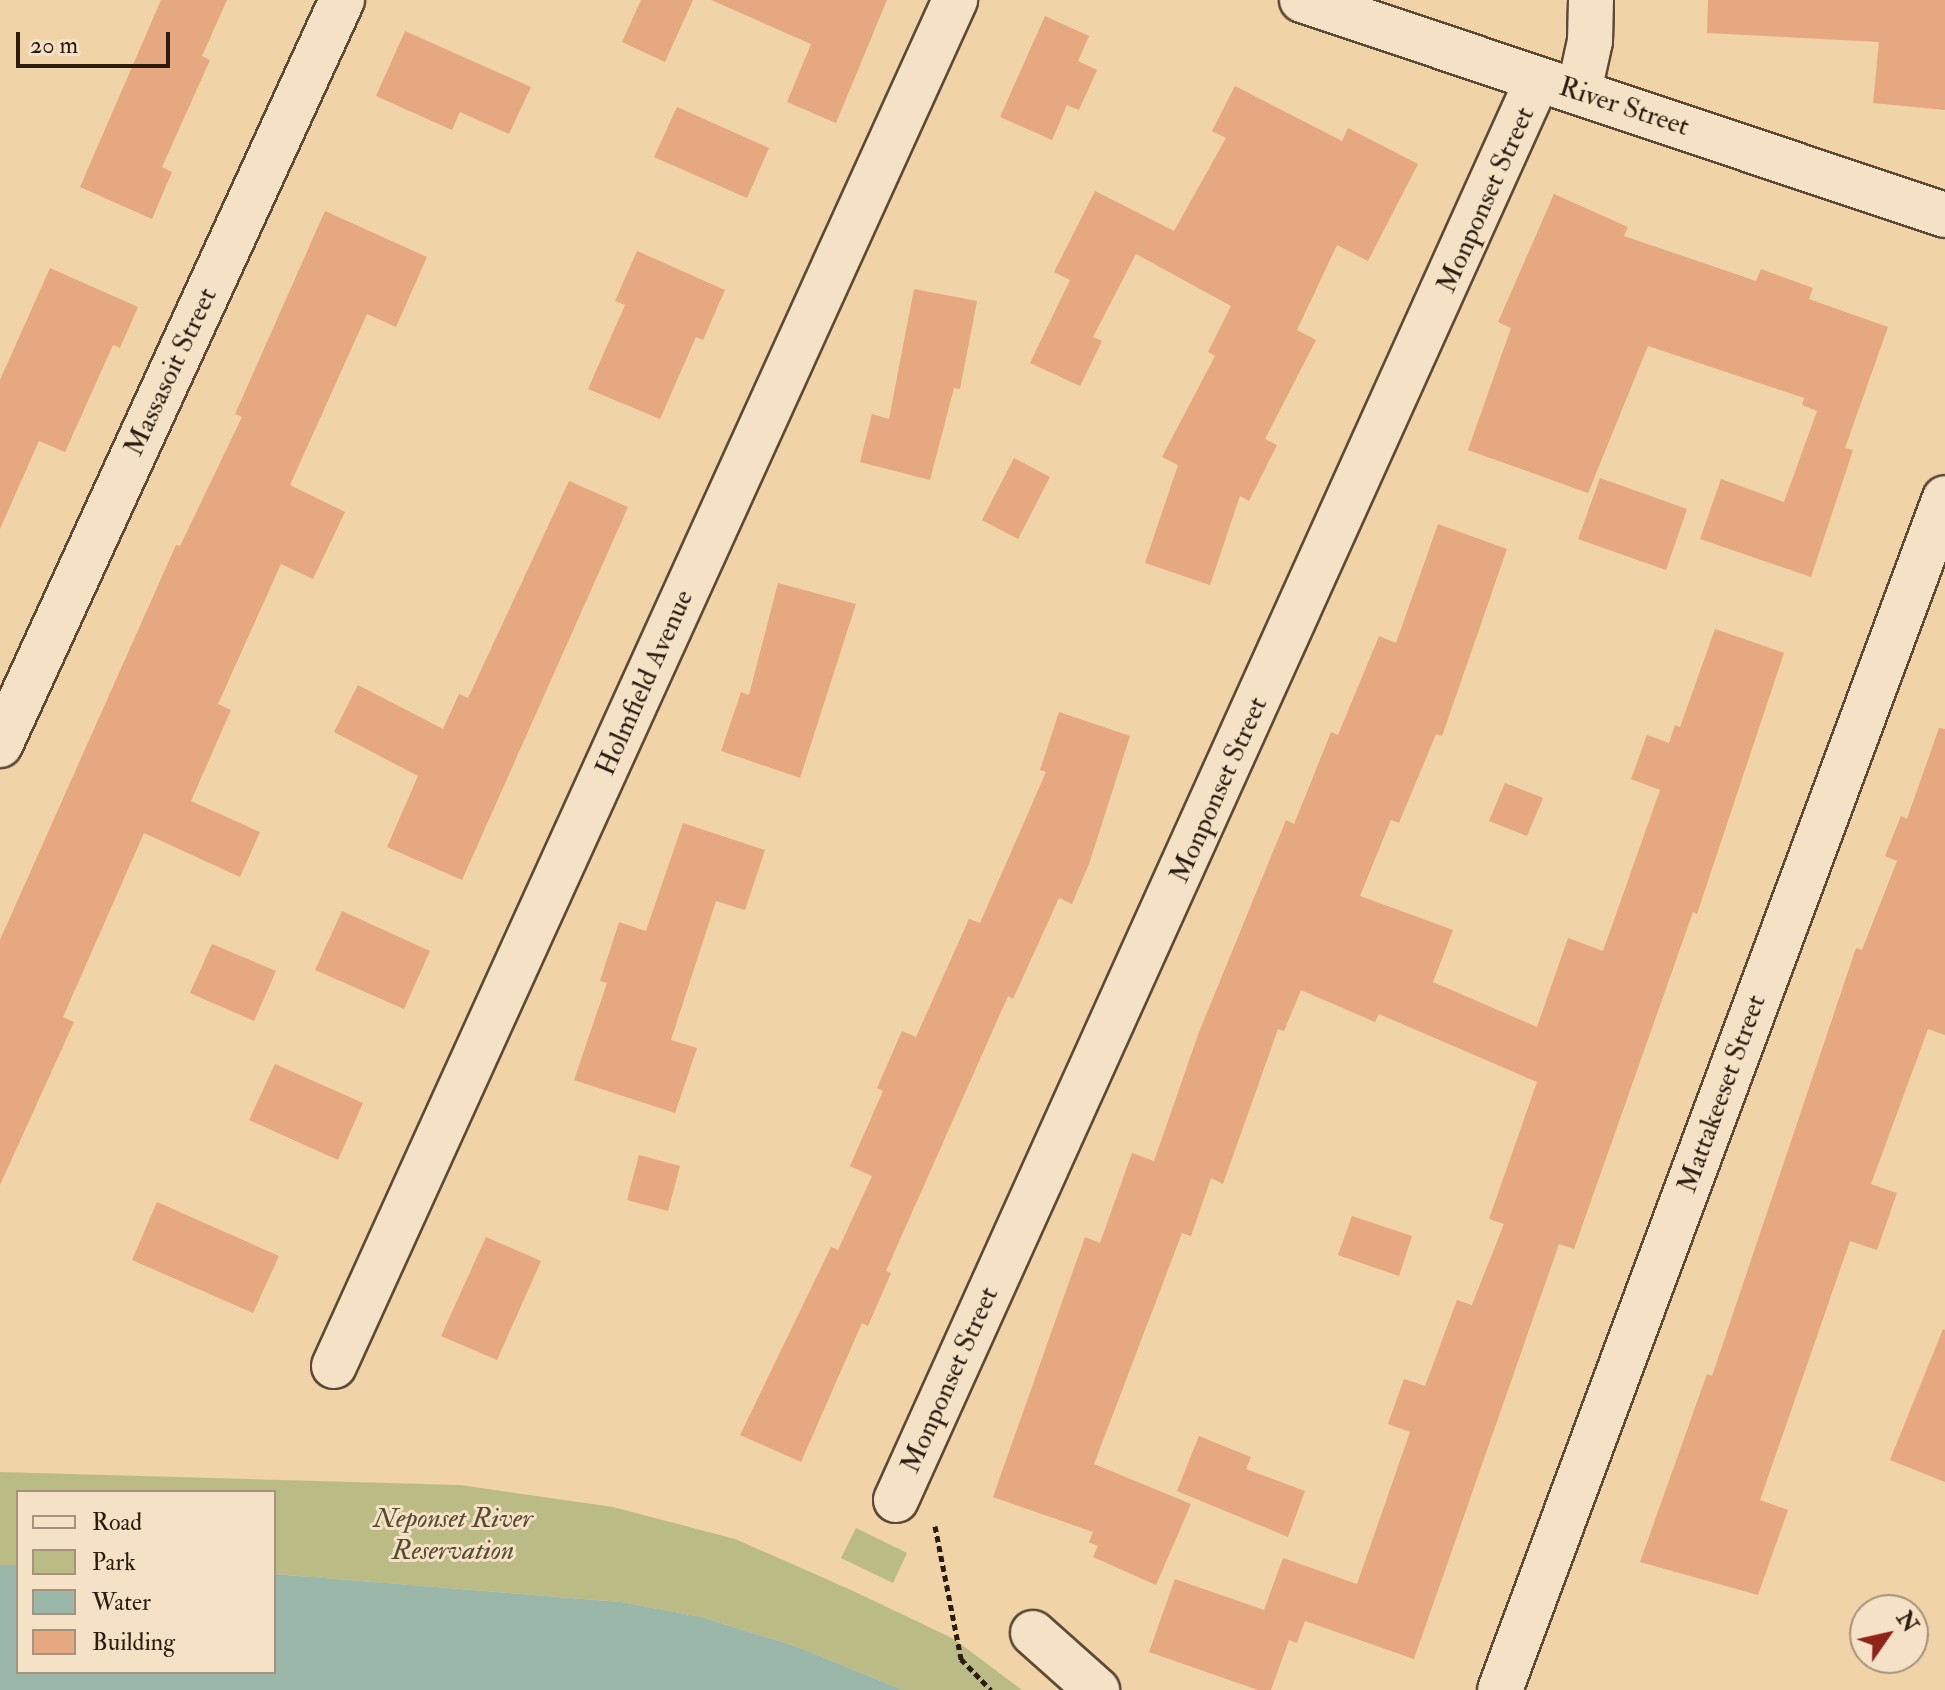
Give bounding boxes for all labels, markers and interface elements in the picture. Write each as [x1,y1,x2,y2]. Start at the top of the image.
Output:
scale bar [20,16,174,66]
text: 20 m [30,30,78,61]
street label: River Street [1555,70,1693,144]
street label: Monponset Street [1430,102,1542,298]
street label: Massasoit Street [117,282,225,462]
street label: Holmfield Avenue [589,585,701,781]
street label: Monponset Street [1163,692,1275,888]
street label: Mattakeeset Street [1671,990,1773,1198]
street label: Monponset Street [894,1282,1006,1478]
legend [16,1490,276,1674]
park label: Neponset River Reservation [373,1502,533,1568]
text: Road [92,1507,142,1538]
text: Park [92,1547,136,1578]
text: Water [92,1587,151,1618]
north arrow [1849,1594,1929,1674]
text: N [1890,1606,1924,1638]
text: Building [92,1627,175,1658]

